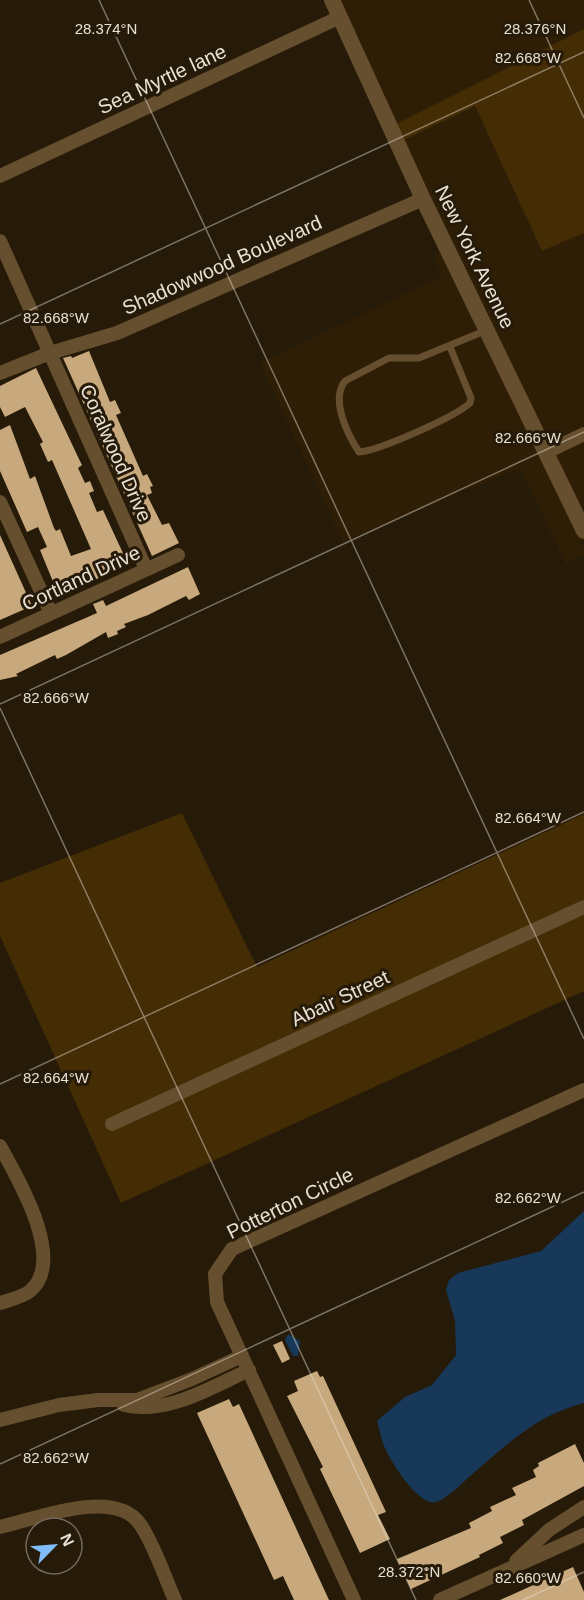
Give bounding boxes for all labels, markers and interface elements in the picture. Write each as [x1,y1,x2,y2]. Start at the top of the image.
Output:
text: 28.374°N [75,20,137,37]
text: 28.376°N [504,20,566,37]
street label: Sea Myrtle lane [94,40,230,118]
text: 82.668°W [495,49,562,66]
street label: New York Avenue [431,182,519,332]
street label: Shadowwood Boulevard [119,211,325,319]
text: 82.668°W [23,309,90,326]
street label: Coralwood Drive [76,381,156,525]
text: 82.666°W [495,429,562,446]
street label: Cortland Drive [18,541,144,615]
text: 82.666°W [23,689,90,706]
text: 82.664°W [495,809,562,826]
street label: Abair Street [287,966,393,1030]
text: 82.664°W [23,1069,90,1086]
street label: Potterton Circle [223,1163,357,1243]
text: 82.662°W [495,1189,562,1206]
text: 82.662°W [23,1449,90,1466]
north arrow [24,1516,84,1576]
text: N [57,1531,77,1549]
text: 28.372°N [378,1563,440,1580]
text: 82.660°W [495,1569,562,1586]

